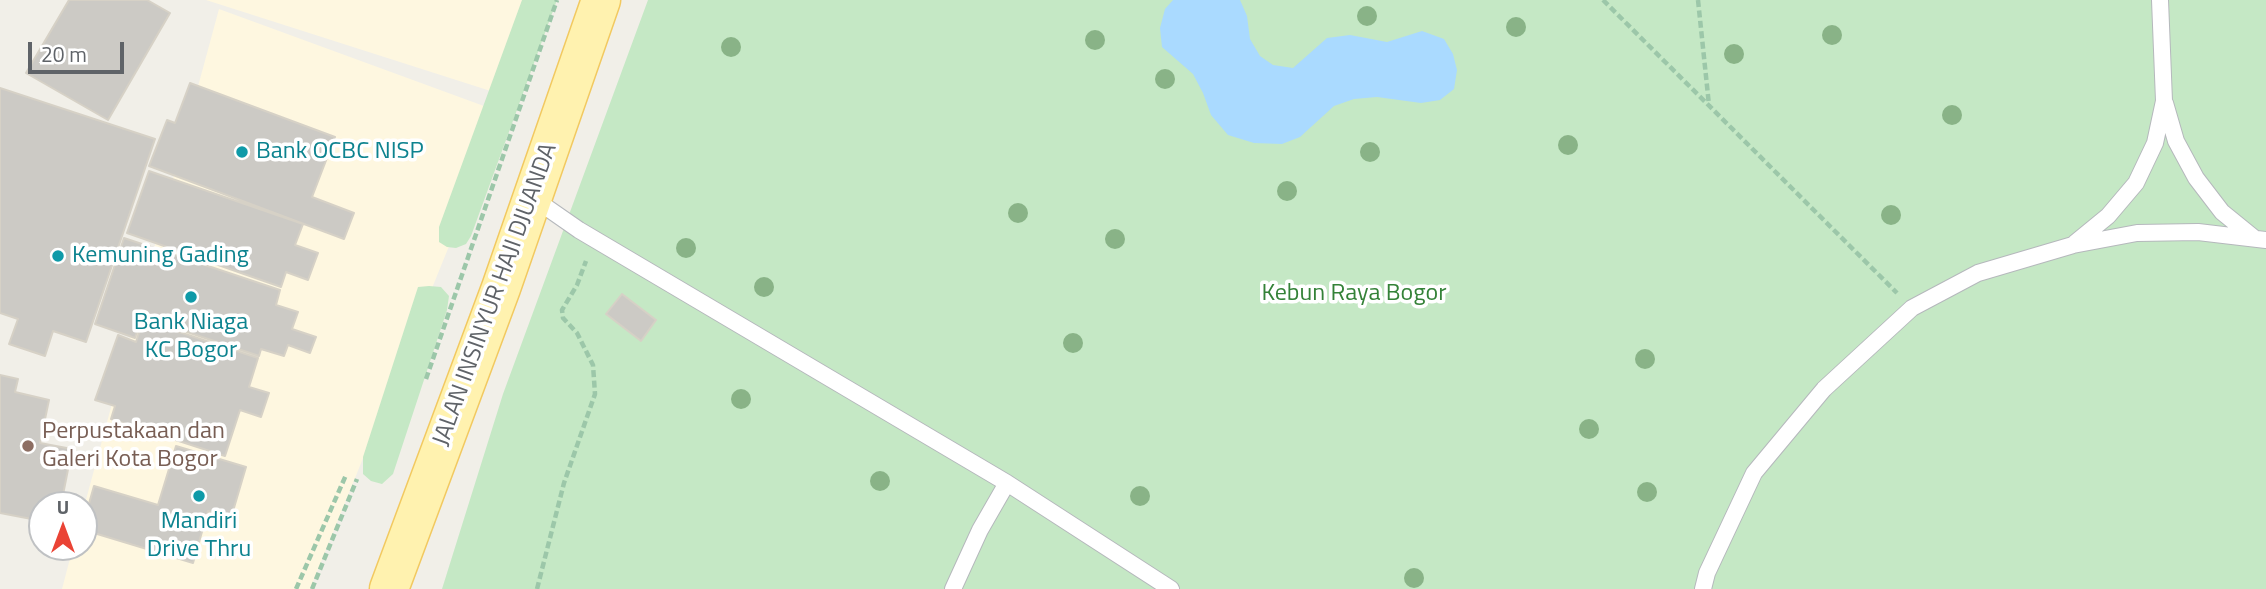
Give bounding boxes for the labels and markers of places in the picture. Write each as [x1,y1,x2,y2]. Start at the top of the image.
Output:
place label: Bank OCBC NISP [256,138,424,166]
marker: Bank OCBC NISP [234,144,250,160]
place label: Kemuning Gading [72,242,249,270]
marker: Kemuning Gading [50,248,66,264]
marker: Bank Niaga KC Bogor [183,289,199,305]
place label: Bank Niaga KC Bogor [134,309,248,365]
place label: Perpustakaan dan Galeri Kota Bogor [42,418,225,474]
marker: Perpustakaan dan Galeri Kota Bogor [20,438,36,454]
marker: Mandiri Drive Thru [191,488,207,504]
place label: Mandiri Drive Thru [147,508,251,564]

